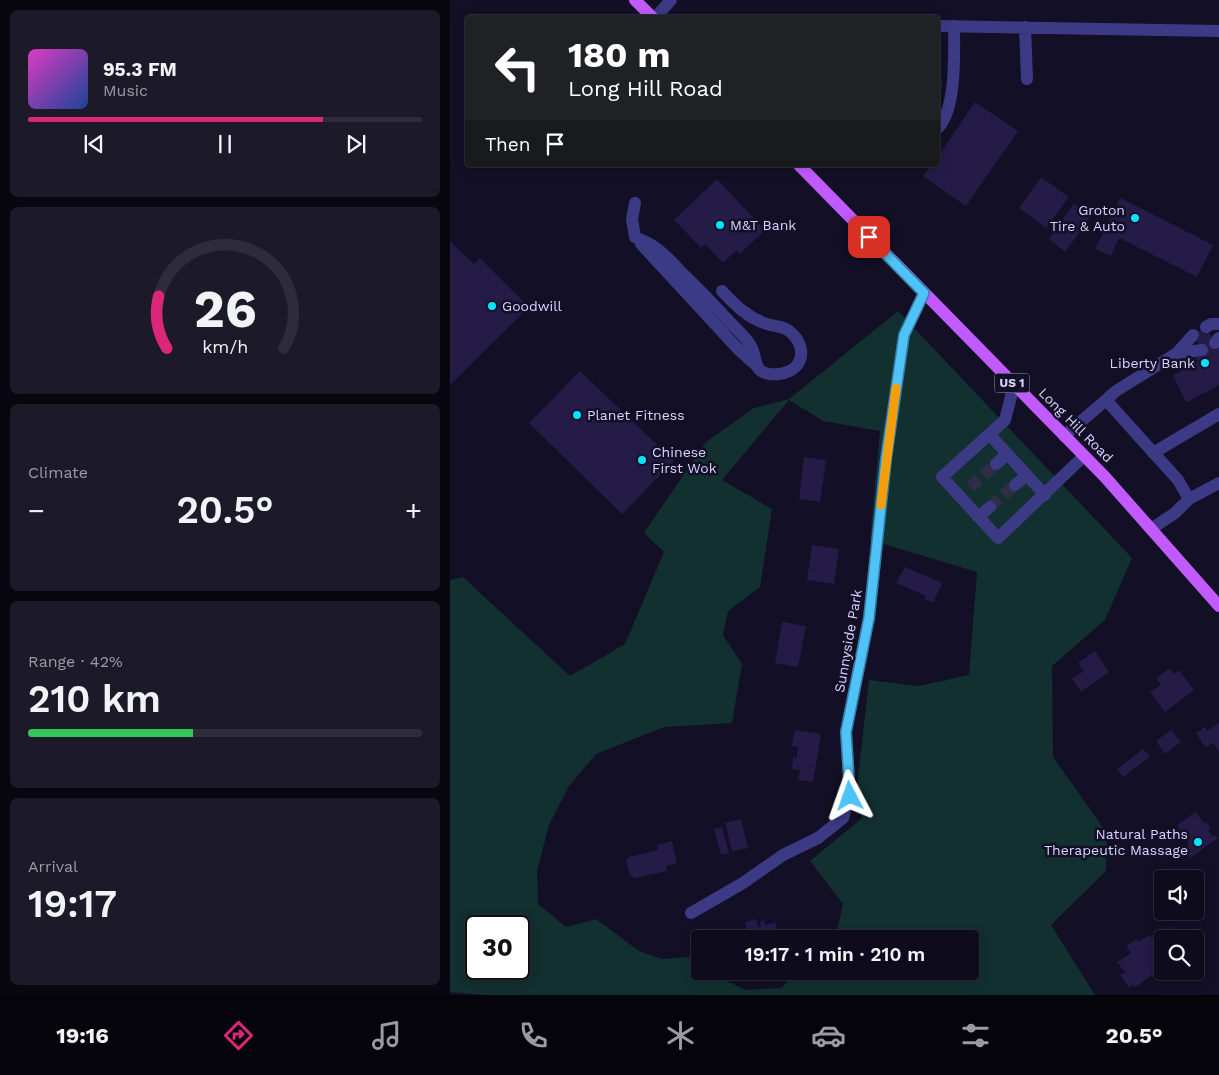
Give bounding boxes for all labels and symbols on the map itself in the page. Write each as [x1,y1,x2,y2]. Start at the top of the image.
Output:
place label: Groton Tire & Auto [1050,202,1125,234]
marker: Groton Tire & Auto [1129,212,1141,224]
pin [848,216,890,258]
place label: M&T Bank [730,217,796,233]
marker: M&T Bank [714,219,726,231]
place label: Goodwill [502,298,562,314]
marker: Goodwill [486,300,498,312]
place label: Liberty Bank [1110,355,1195,371]
marker: Liberty Bank [1199,357,1211,369]
road number: US 1 [994,373,1030,392]
street label: Long Hill Road [1036,385,1116,465]
place label: Planet Fitness [587,407,685,423]
marker: Planet Fitness [571,409,583,421]
place label: Chinese First Wok [652,444,717,476]
marker: Chinese First Wok [636,454,648,466]
street label: Sunnyside Park [831,588,865,694]
position arrow [823,769,875,821]
place label: Natural Paths Therapeutic Massage [1044,826,1188,858]
marker: Natural Paths Therapeutic Massage [1192,836,1204,848]
speed limit sign: 30 [465,915,530,980]

